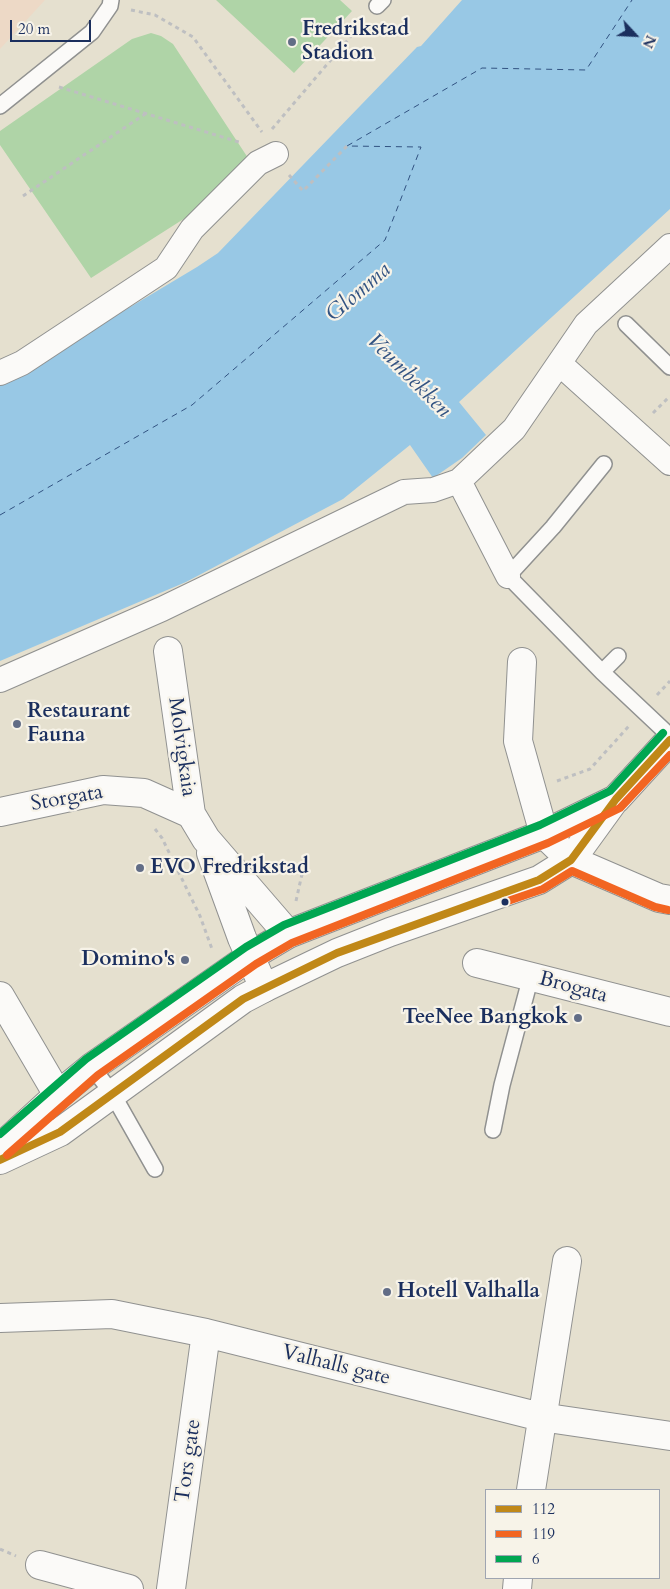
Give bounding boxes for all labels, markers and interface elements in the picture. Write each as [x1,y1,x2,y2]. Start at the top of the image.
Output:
scale bar [12,10,94,42]
north arrow [610,10,660,60]
place label: Fredrikstad Stadion [302,17,409,67]
text: 20 m [18,19,50,39]
text: N [638,32,660,51]
marker: Fredrikstad Stadion [286,36,298,48]
water label: Glomma [321,258,397,328]
water label: Veumbekken [360,328,456,424]
street label: Molvigkaia [162,696,200,798]
place label: Restaurant Fauna [27,699,130,749]
marker: Restaurant Fauna [11,718,23,730]
street label: Storgata [29,780,105,818]
place label: EVO Fredrikstad [150,855,309,881]
marker: EVO Fredrikstad [134,862,146,874]
unlabelled marker [500,897,510,907]
place label: Domino's [81,947,175,973]
marker: Domino's [179,954,191,966]
street label: Brogata [536,967,610,1009]
place label: TeeNee Bangkok [402,1005,568,1031]
marker: TeeNee Bangkok [572,1012,584,1024]
place label: Hotell Valhalla [397,1279,540,1305]
marker: Hotell Valhalla [381,1286,393,1298]
street label: Valhalls gate [279,1340,393,1392]
street label: Tors gate [171,1418,207,1504]
legend [485,1489,660,1579]
text: 112 [532,1499,555,1519]
text: 119 [532,1524,555,1544]
text: 6 [532,1549,540,1569]

